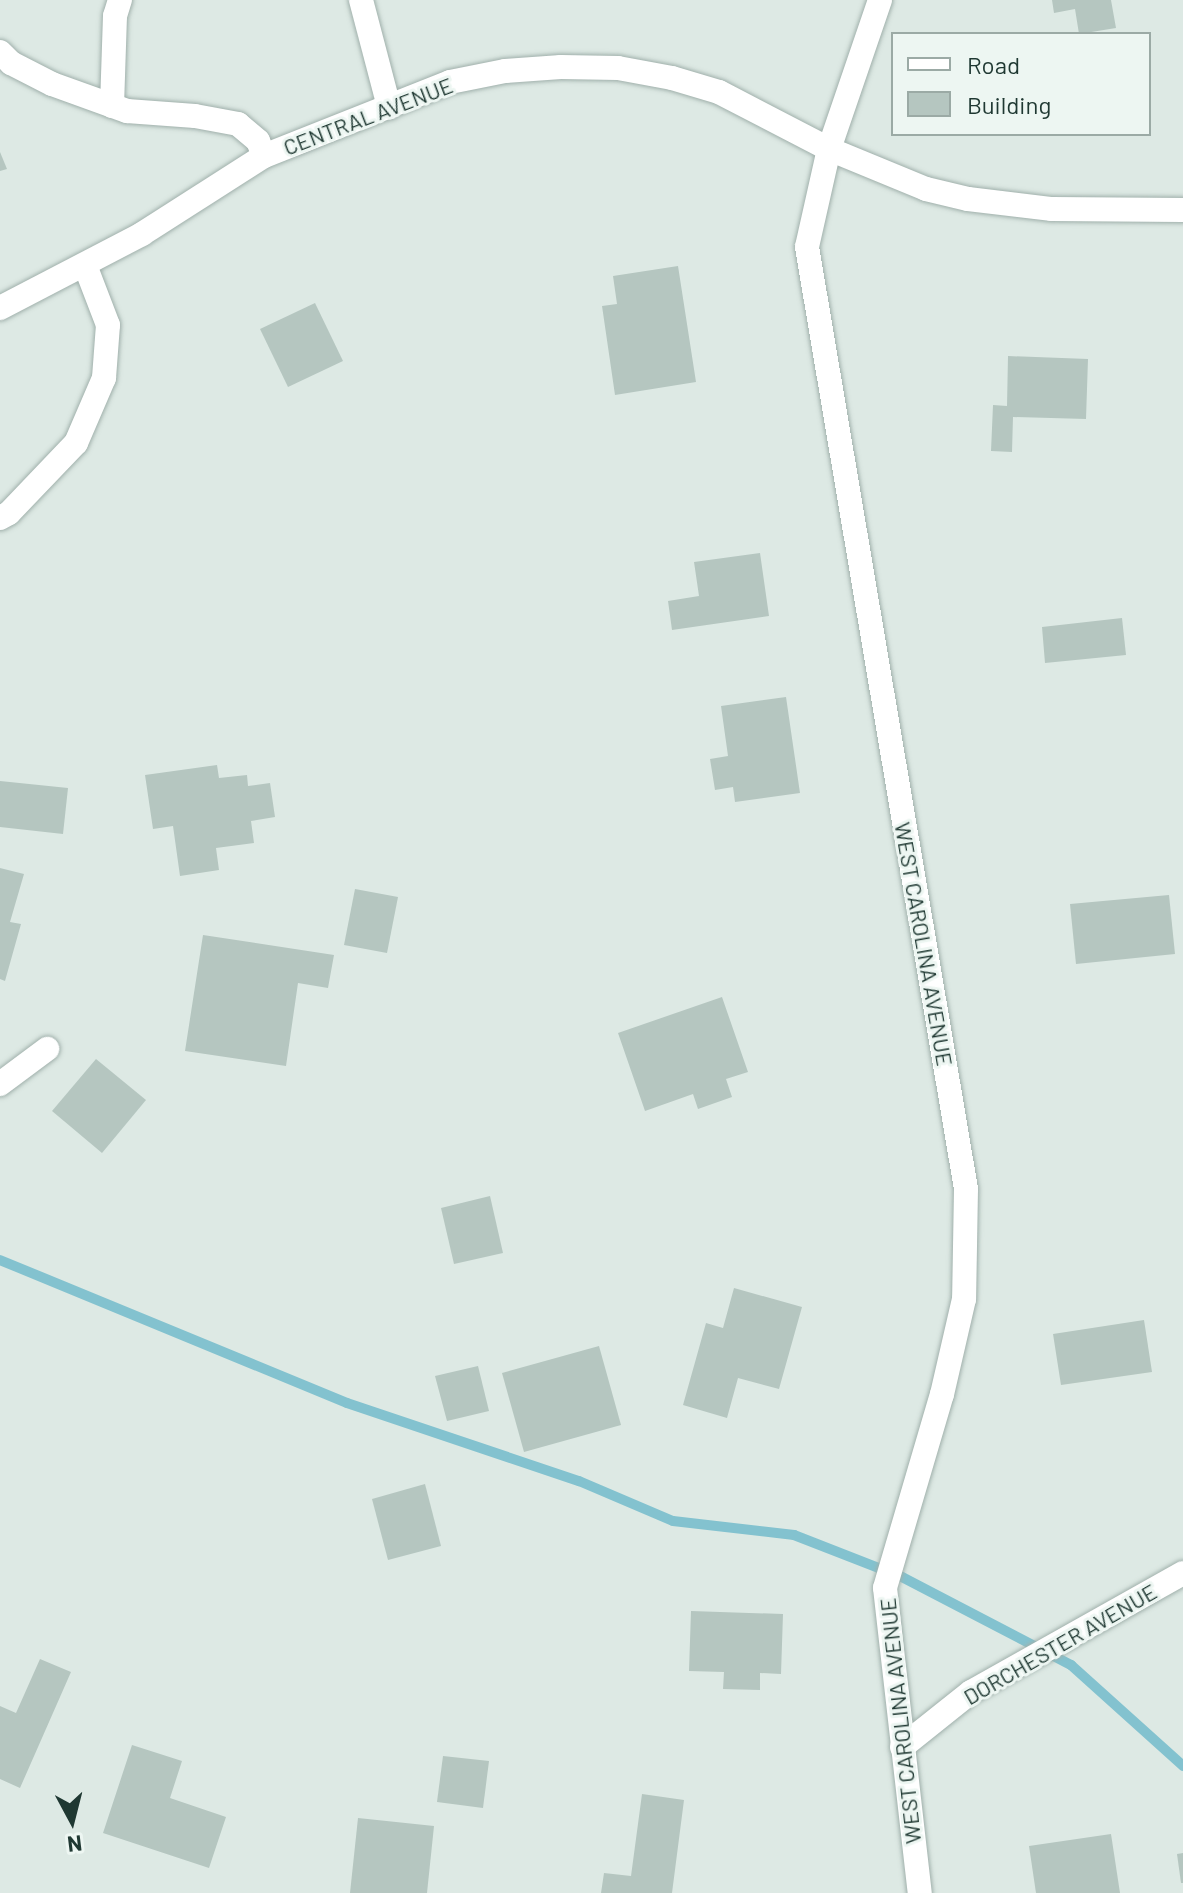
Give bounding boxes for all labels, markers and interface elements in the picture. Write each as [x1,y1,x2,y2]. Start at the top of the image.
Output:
legend [891,32,1151,136]
text: Road [967,50,1020,79]
street label: CENTRAL AVENUE [280,72,456,160]
text: Building [967,90,1051,119]
street label: WEST CAROLINA AVENUE [890,820,958,1068]
street label: DORCHESTER AVENUE [959,1578,1161,1710]
street label: WEST CAROLINA AVENUE [874,1597,926,1845]
north arrow [32,1781,112,1861]
text: N [66,1831,84,1859]

